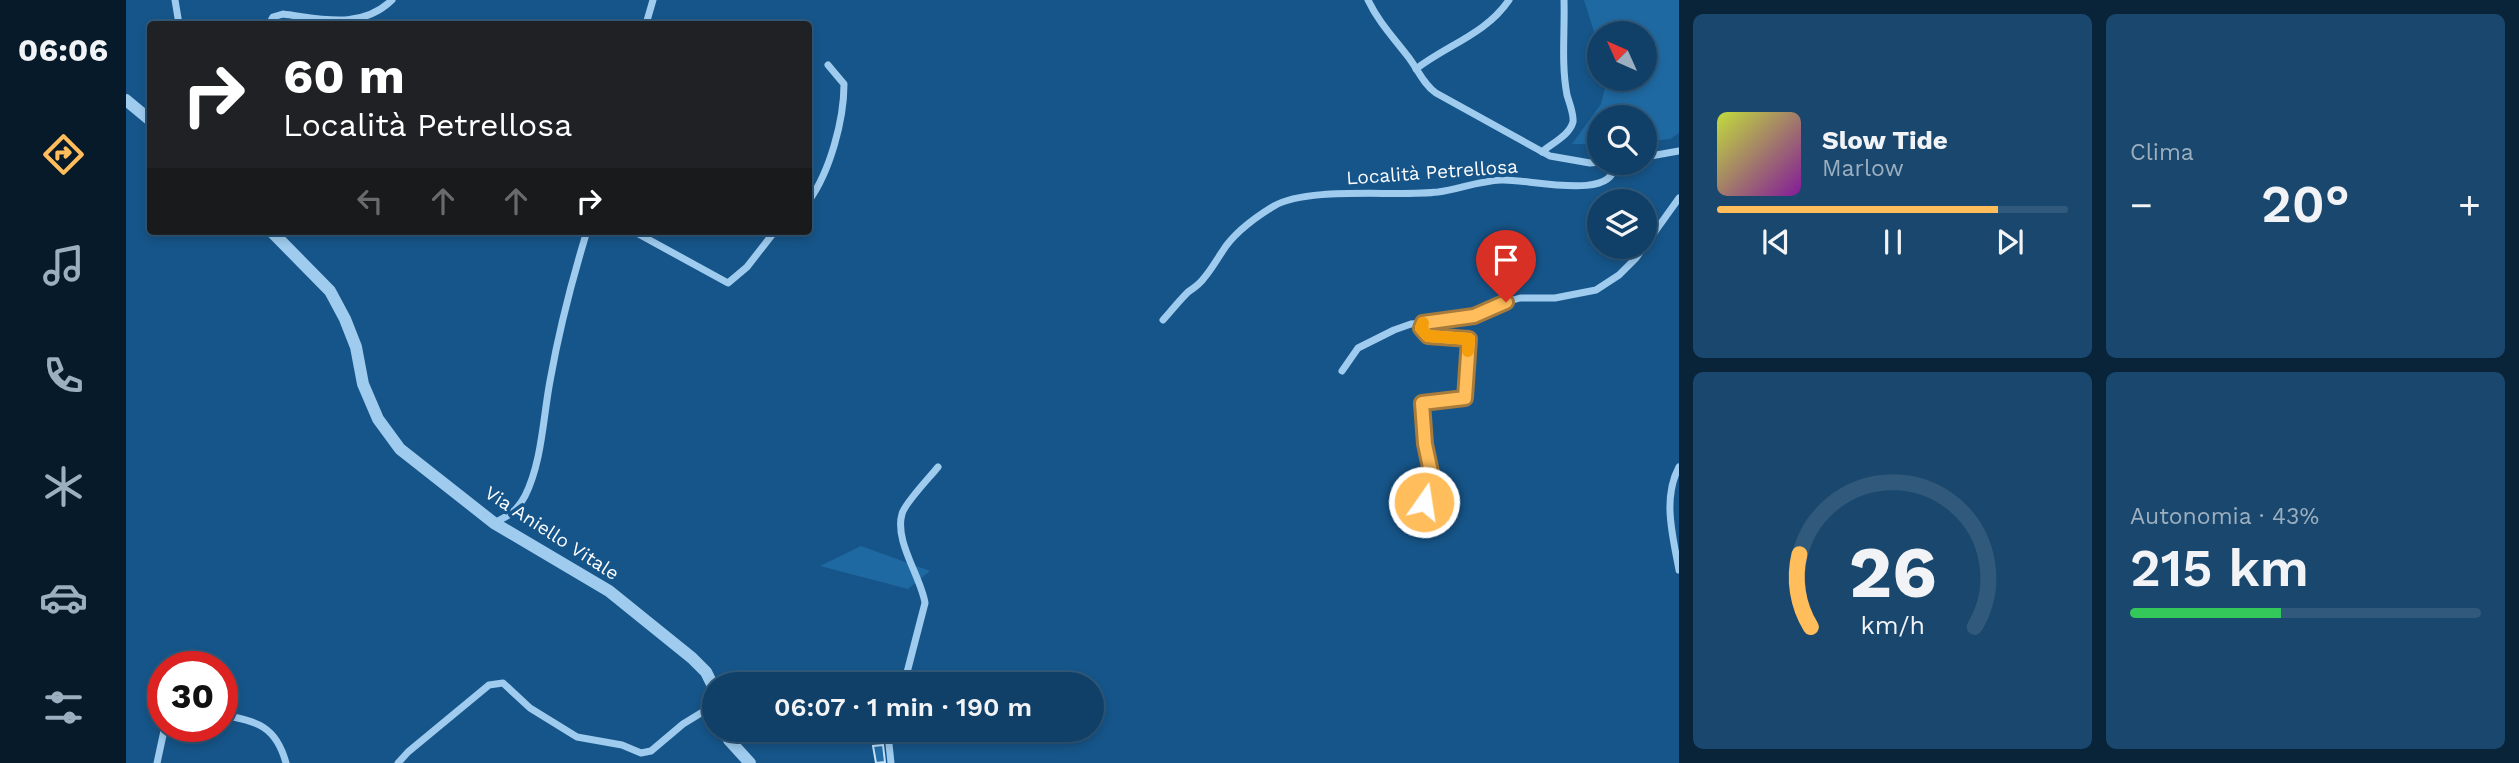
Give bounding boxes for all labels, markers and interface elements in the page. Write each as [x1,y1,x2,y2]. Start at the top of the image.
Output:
north arrow [1587,21,1657,91]
map controls [1587,21,1657,259]
text: 06:06 [18,31,108,69]
text: 60 m [283,47,405,105]
icon: right [168,49,259,140]
button: search [1587,105,1657,175]
text: Località Petrellosa [283,106,572,144]
text: Slow Tide [1822,125,1948,155]
icon: directions [39,130,88,179]
text: Clima [2130,139,2194,166]
street label: Località Petrellosa [1346,155,1519,189]
text: Marlow [1822,155,1904,182]
text: 20° [2261,174,2350,235]
icon: left [351,182,389,220]
icon: ahead [424,182,462,220]
icon: ahead [497,182,535,220]
icon: right [570,182,608,220]
text: − [2130,183,2153,227]
text: + [2458,183,2481,227]
button: layers [1587,189,1657,259]
icon: previous [1757,223,1795,261]
icon: pause [1874,223,1912,261]
icon: next [1991,223,2029,261]
pin [1476,230,1536,302]
icon: music [39,241,88,290]
icon: arrive [1487,241,1525,279]
icon: phone [39,351,88,400]
icon: climate [39,462,88,511]
position arrow [1387,465,1461,539]
street label: Via Aniello Vitale [481,481,623,585]
text: Autonomia · 43% [2130,503,2319,530]
text: 26 [1848,529,1937,615]
text: 215 km [2130,538,2309,599]
icon: car [39,573,88,622]
text: km/h [1860,610,1925,639]
speed limit sign: 30 [147,651,238,742]
icon: filters [39,683,88,732]
text: 06:07 · 1 min · 190 m [774,692,1032,722]

